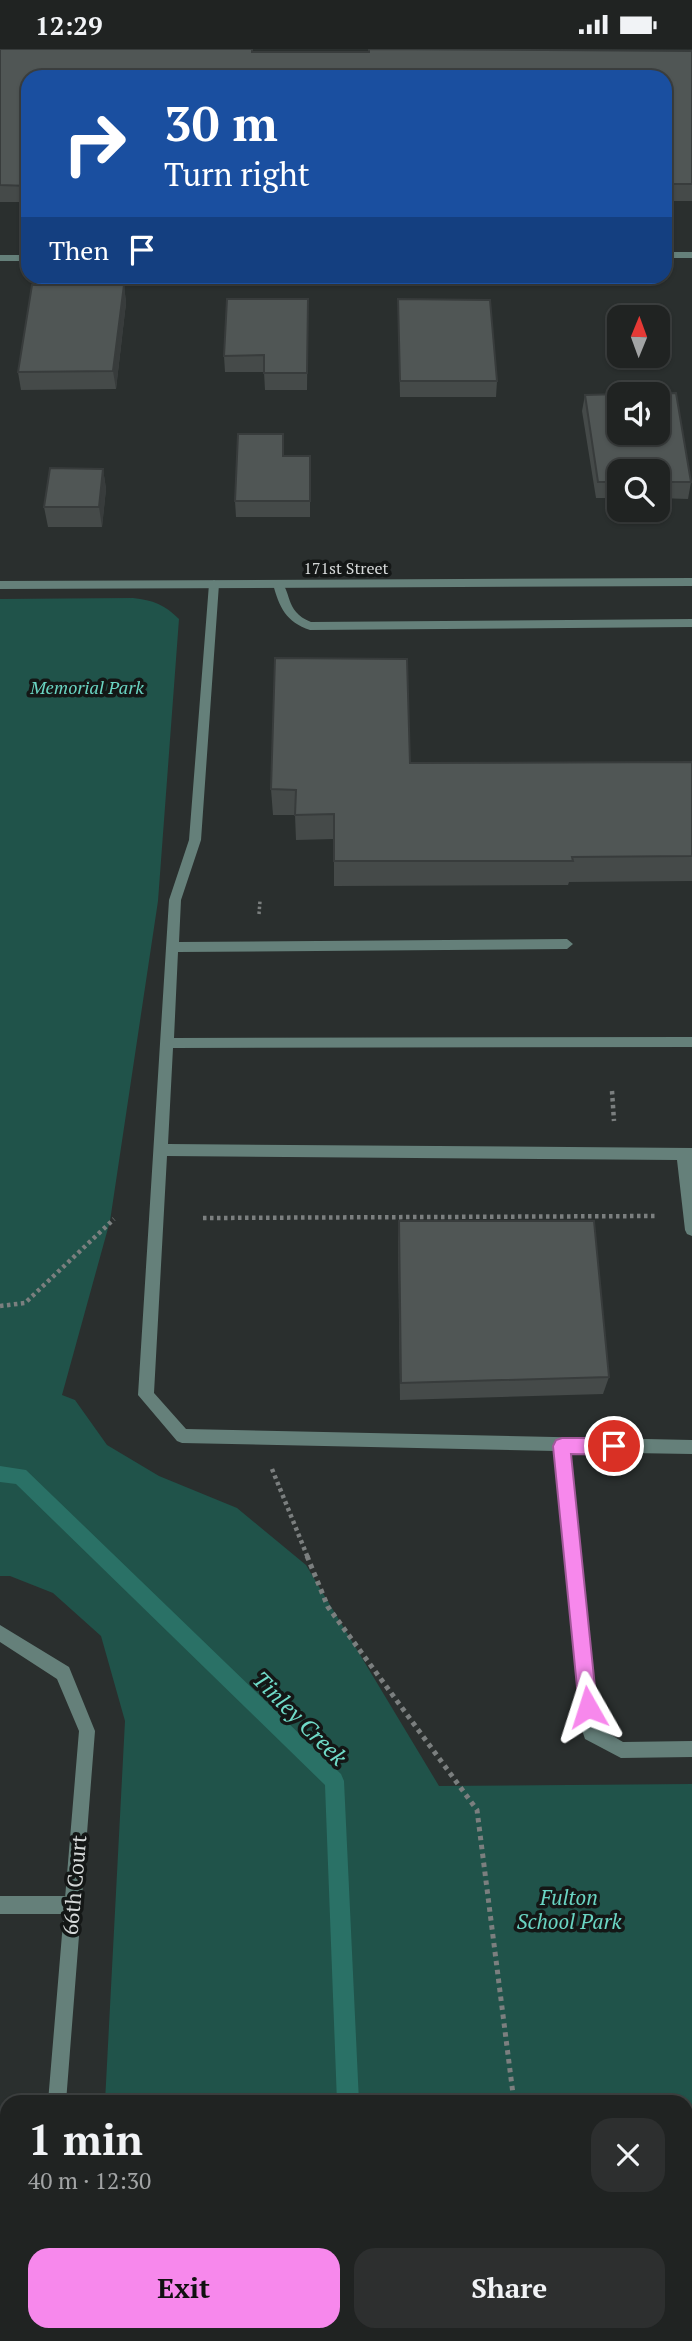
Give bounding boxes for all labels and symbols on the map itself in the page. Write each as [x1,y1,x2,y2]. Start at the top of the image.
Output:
north arrow [607,305,670,367]
street label: 171st Street [303,557,389,579]
park label: Memorial Park [29,675,144,699]
pin [584,1416,644,1476]
water label: Tinley Creek [246,1664,355,1773]
position arrow [551,1670,625,1744]
street label: 66th Court [56,1834,92,1936]
park label: Fulton School Park [516,1883,622,1935]

